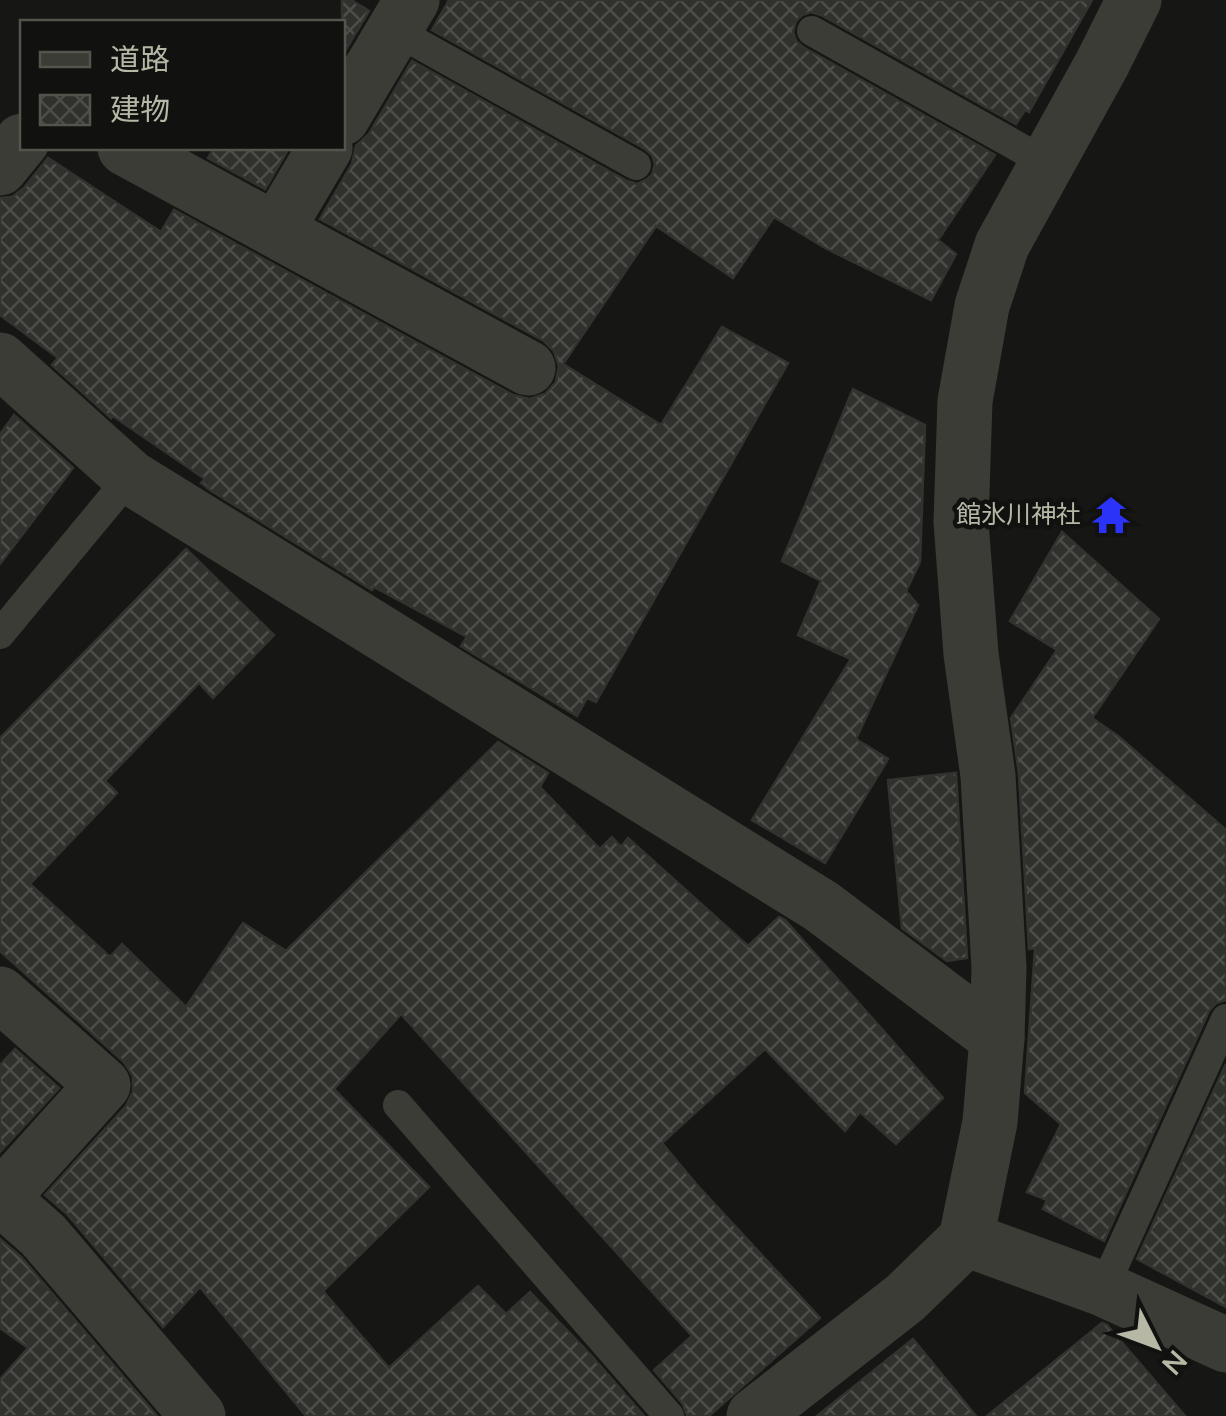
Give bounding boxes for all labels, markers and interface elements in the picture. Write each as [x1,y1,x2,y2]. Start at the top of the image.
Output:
legend [20,20,345,150]
text: 道路 [110,40,170,81]
text: 建物 [110,90,170,131]
temple icon: 館氷川神社 [1090,494,1132,536]
place label: 館氷川神社 [956,498,1081,532]
north arrow [1106,1296,1206,1396]
text: N [1153,1342,1195,1383]

